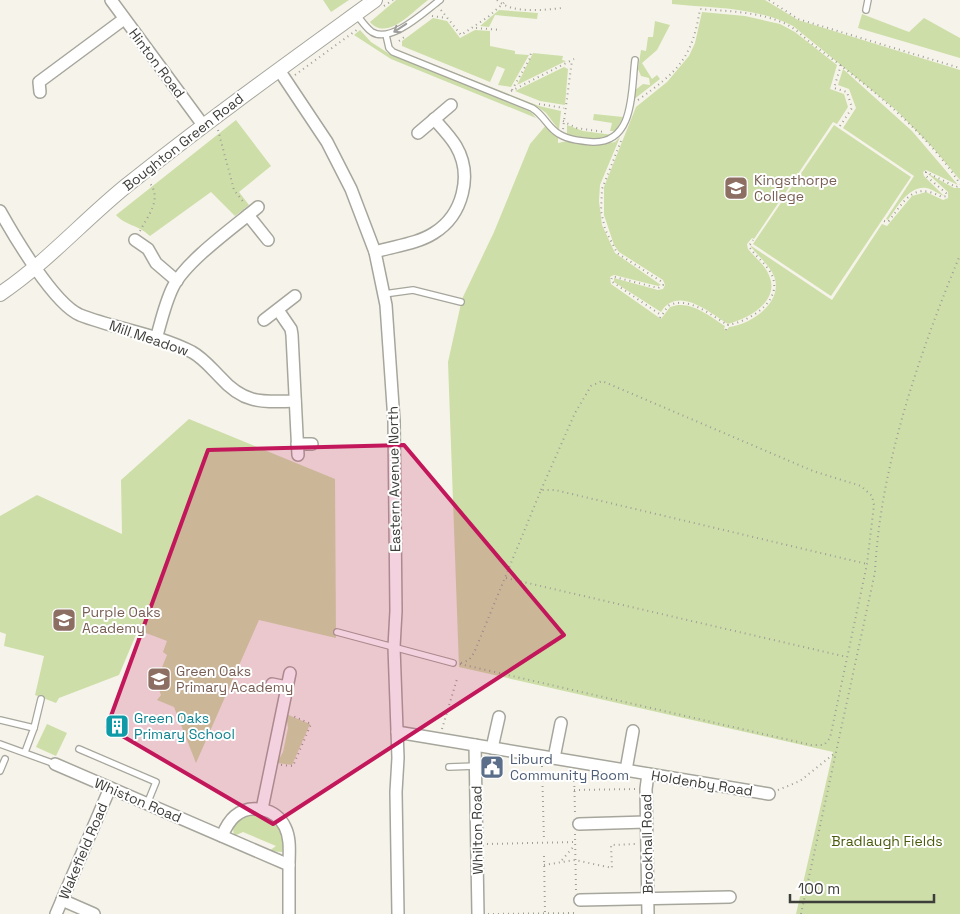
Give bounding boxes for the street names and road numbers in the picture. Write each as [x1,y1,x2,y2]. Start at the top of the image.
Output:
street label: Hinton Road [125,25,189,101]
street label: Boughton Green Road [119,89,247,195]
street label: Mill Meadow [107,316,191,360]
street label: Eastern Avenue North [384,406,404,552]
street label: Holdenby Road [650,766,754,800]
street label: Whiston Road [92,774,184,826]
street label: Whilton Road [467,785,487,875]
street label: Brockhall Road [637,794,657,894]
street label: Wakefield Road [55,800,111,902]

